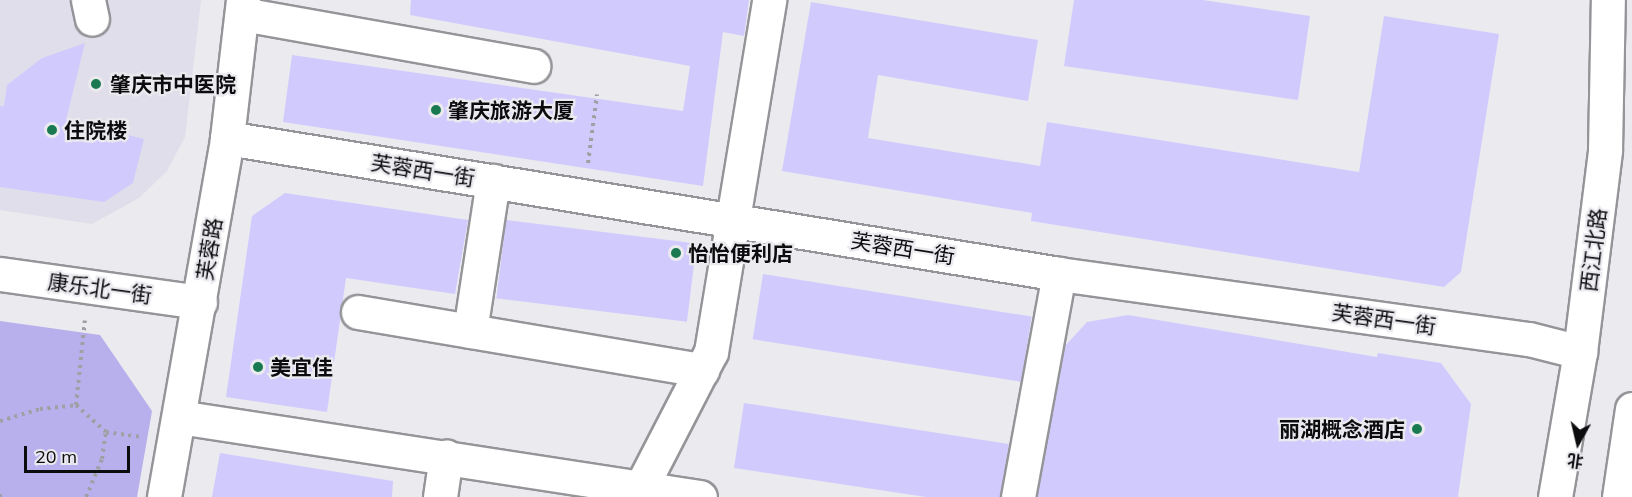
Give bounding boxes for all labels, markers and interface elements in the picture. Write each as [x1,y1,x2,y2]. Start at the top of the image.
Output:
place label: 肇庆市中医院 [110,71,236,97]
marker: 肇庆市中医院 [87,75,105,93]
place label: 肇庆旅游大厦 [448,97,574,123]
marker: 肇庆旅游大厦 [429,103,443,117]
place label: 住院楼 [64,117,127,143]
marker: 住院楼 [45,123,59,137]
street label: 芙蓉西一街 [369,149,477,191]
street label: 西江北路 [1575,207,1611,293]
street label: 芙蓉路 [192,216,226,282]
street label: 芙蓉西一街 [849,227,957,269]
place label: 怡怡便利店 [688,240,793,266]
marker: 怡怡便利店 [669,246,683,260]
street label: 康乐北一街 [46,268,154,308]
street label: 芙蓉西一街 [1330,299,1438,339]
place label: 美宜佳 [270,354,333,380]
marker: 美宜佳 [251,360,265,374]
north arrow [1548,413,1608,473]
place label: 丽湖概念酒店 [1279,416,1405,442]
marker: 丽湖概念酒店 [1410,422,1424,436]
scale bar [27,434,134,472]
text: 20 m [35,445,77,468]
text: 北 [1566,450,1585,472]

